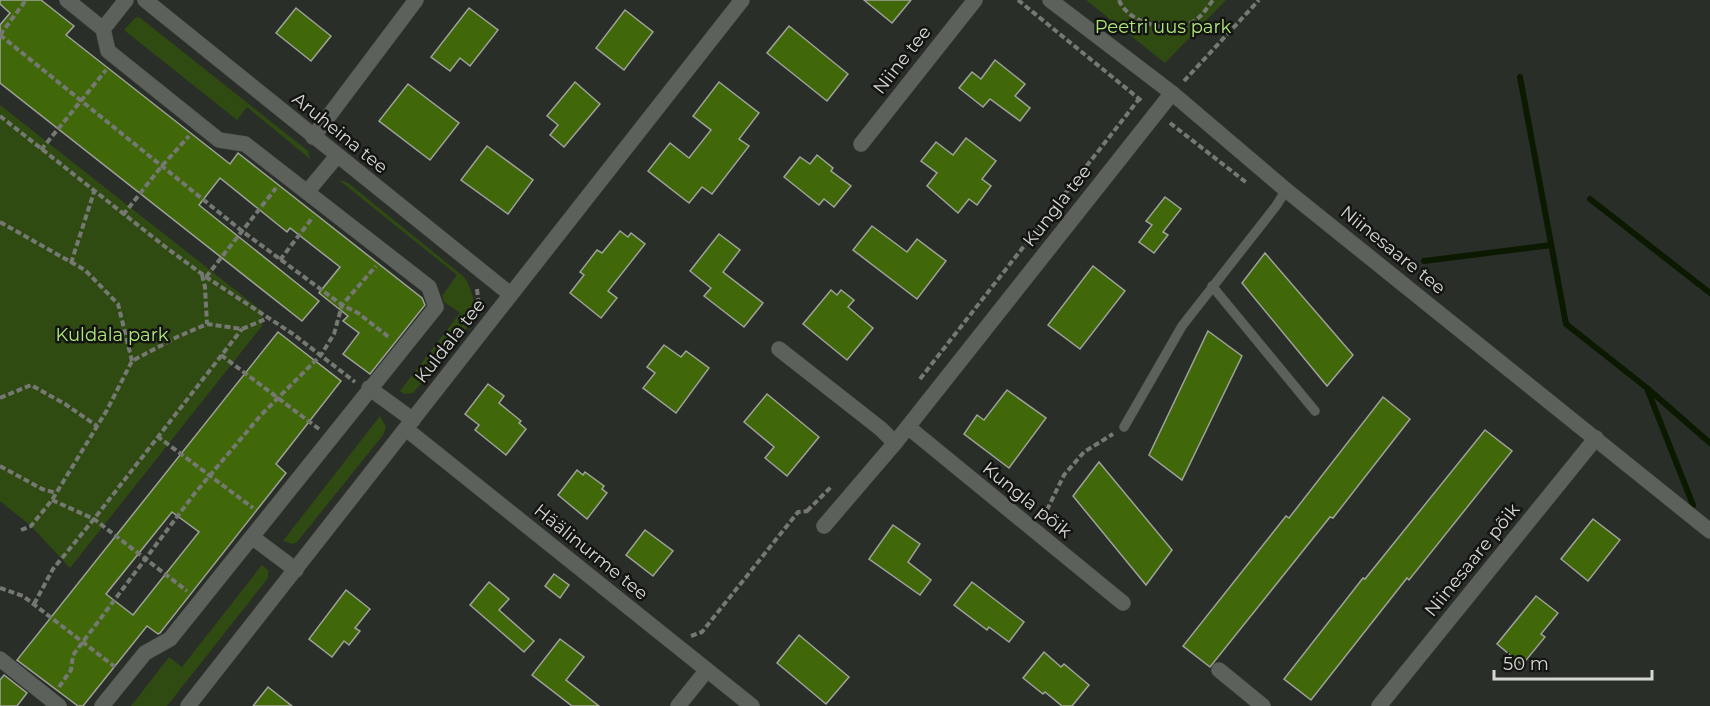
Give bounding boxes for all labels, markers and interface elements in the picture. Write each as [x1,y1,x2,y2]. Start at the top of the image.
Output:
park label: Peetri uus park [1095,16,1232,38]
street label: Niine tee [868,21,936,99]
street label: Aruheina tee [288,88,392,178]
street label: Kungla tee [1018,161,1096,251]
street label: Niinesaare tee [1336,201,1450,299]
street label: Kuldala tee [410,294,490,388]
park label: Kuldala park [55,324,169,346]
street label: Kungla põik [978,457,1076,543]
street label: Häälinurme tee [530,499,653,605]
street label: Niinesaare põik [1420,499,1524,621]
scale bar [1494,643,1652,681]
text: 50 m [1503,653,1549,675]

